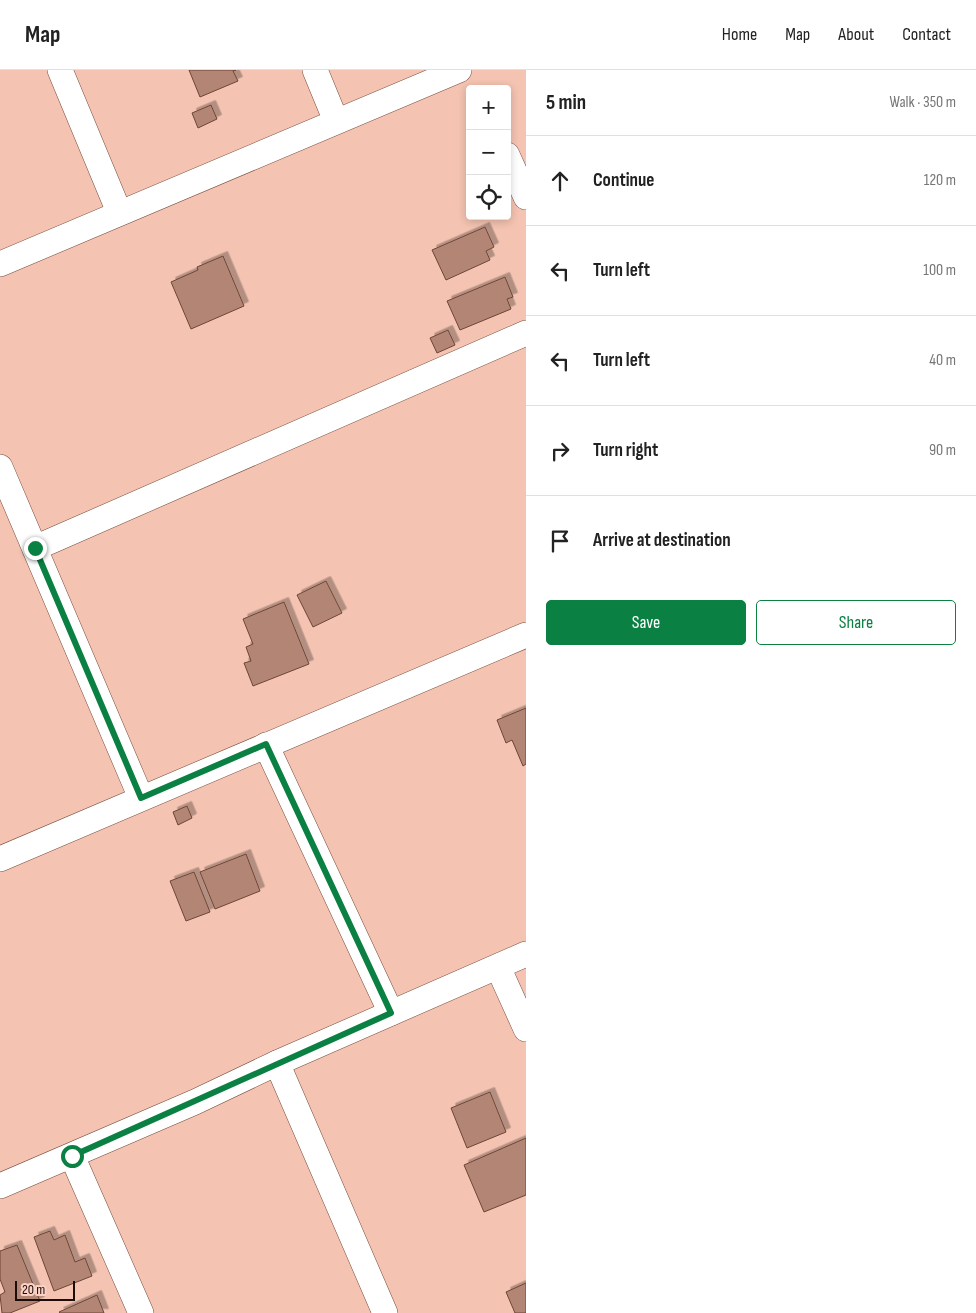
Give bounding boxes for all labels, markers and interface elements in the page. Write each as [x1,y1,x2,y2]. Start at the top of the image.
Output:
text: Map [25,20,60,49]
text: Home [722,24,757,45]
text: Map [785,24,810,45]
text: About [838,24,874,45]
text: Contact [902,24,951,45]
map controls [466,85,511,220]
button: + [466,85,511,130]
text: 5 min [546,90,586,115]
text: Walk · 350 m [889,93,956,112]
button: − [466,130,511,175]
icon: ahead [546,167,574,195]
text: Continue [593,169,654,192]
text: 120 m [924,171,956,190]
button: locate [466,175,511,220]
icon: left [546,257,574,285]
text: Turn left [593,259,650,282]
text: 100 m [923,261,956,280]
icon: left [546,347,574,375]
text: Turn left [593,349,650,372]
text: 40 m [929,351,956,370]
icon: right [546,437,574,465]
text: Turn right [593,439,658,462]
text: 90 m [929,441,956,460]
icon: arrive [546,527,574,555]
text: Arrive at destination [593,529,731,552]
route end [24,537,47,560]
button: Save [546,600,746,645]
button: Share [756,600,956,645]
route start [61,1145,84,1168]
scale bar [15,1278,75,1301]
text: 20 m [22,1281,45,1298]

